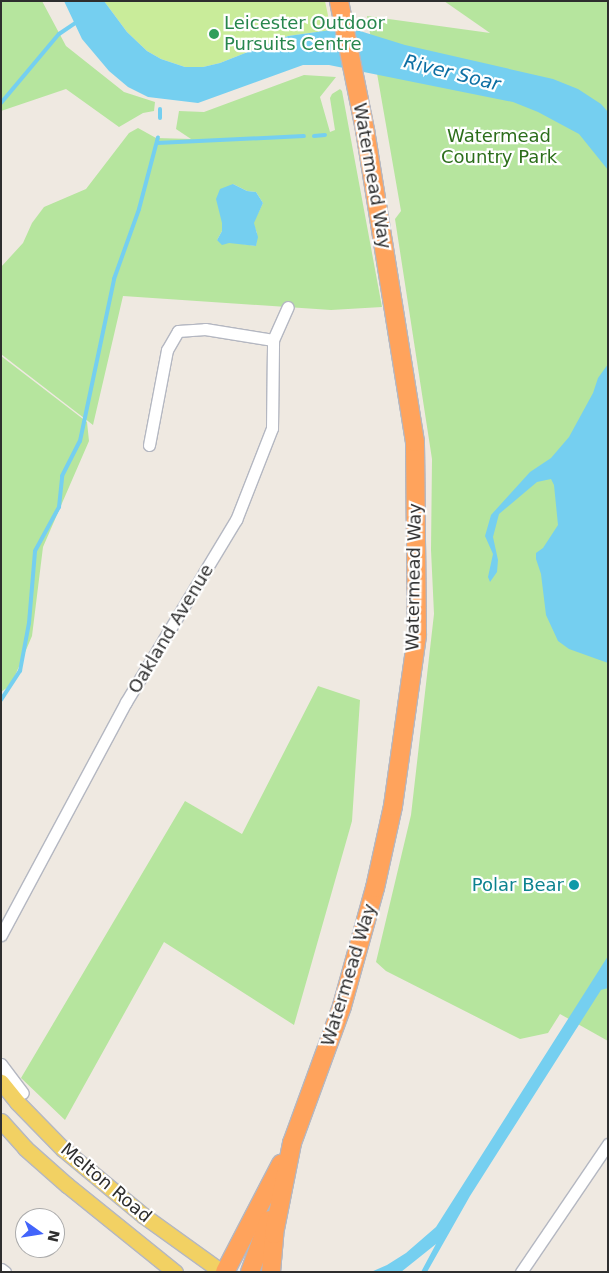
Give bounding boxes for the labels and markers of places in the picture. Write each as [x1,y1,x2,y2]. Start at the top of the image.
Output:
place label: Leicester Outdoor Pursuits Centre [224,13,385,56]
marker: Leicester Outdoor Pursuits Centre [208,28,220,40]
place label: Polar Bear [472,874,564,896]
marker: Polar Bear [568,879,580,891]

